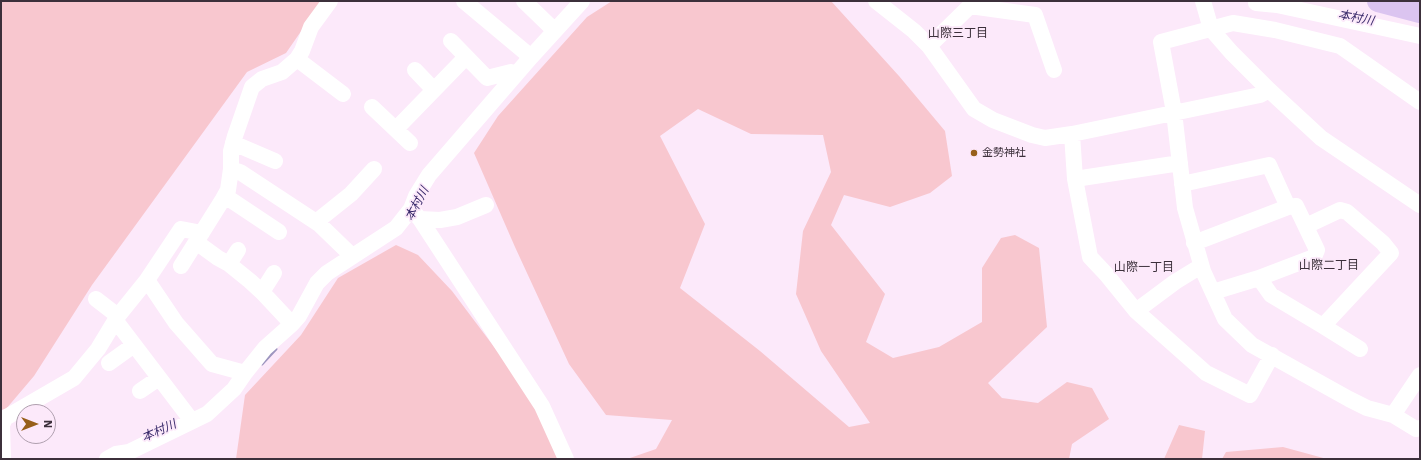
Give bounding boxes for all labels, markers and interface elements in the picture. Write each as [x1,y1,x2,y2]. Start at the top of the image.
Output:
water label: 本村川 [1337,7,1375,29]
district label: 山際三丁目 [928,26,988,40]
place label: 金勢神社 [982,146,1026,160]
marker: 金勢神社 [969,148,979,158]
water label: 本村川 [402,185,432,223]
district label: 山際二丁目 [1299,258,1359,272]
district label: 山際一丁目 [1114,260,1174,274]
north arrow [16,404,56,444]
water label: 本村川 [140,417,178,445]
text: N [41,420,54,428]

